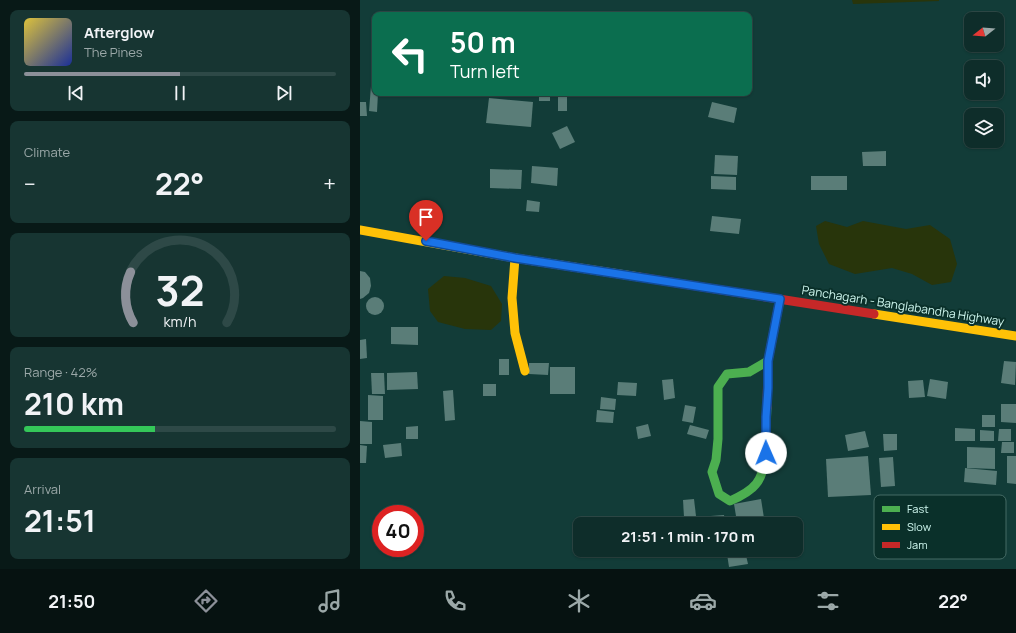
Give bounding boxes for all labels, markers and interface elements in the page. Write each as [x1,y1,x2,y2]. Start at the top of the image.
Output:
north arrow [964,12,1004,52]
map controls [964,12,1004,148]
text: Afterglow [84,22,155,43]
text: 50 m [450,23,516,61]
icon: left [384,28,436,80]
text: The Pines [84,43,143,61]
text: Turn left [450,59,520,83]
button: sound [964,60,1004,100]
icon: previous [65,82,87,104]
icon: pause [169,82,191,104]
icon: next [273,82,295,104]
button: layers [964,108,1004,148]
text: Climate [24,143,70,161]
text: 22° [155,163,204,204]
text: − [24,169,36,199]
text: + [323,169,336,199]
pin [409,200,443,241]
icon: arrive [415,206,437,228]
text: 32 [156,261,204,317]
street label: Panchagarh - Banglabandha Highway [801,281,1006,330]
text: km/h [163,311,197,330]
text: Range · 42% [24,363,97,381]
text: 210 km [24,383,124,424]
position arrow [745,432,787,474]
text: Arrival [24,480,61,498]
legend [874,495,1006,559]
text: 21:51 [24,500,96,541]
text: Fast [907,501,929,516]
speed limit sign: 40 [372,505,424,557]
text: Slow [907,519,932,534]
text: 21:51 · 1 min · 170 m [621,526,755,547]
text: Jam [907,537,928,552]
icon: directions [192,587,220,615]
icon: music [316,587,344,615]
icon: phone [441,587,469,615]
icon: climate [565,587,593,615]
icon: car [689,587,717,615]
icon: filters [814,587,842,615]
text: 21:50 [48,589,95,613]
text: 22° [938,589,968,613]

